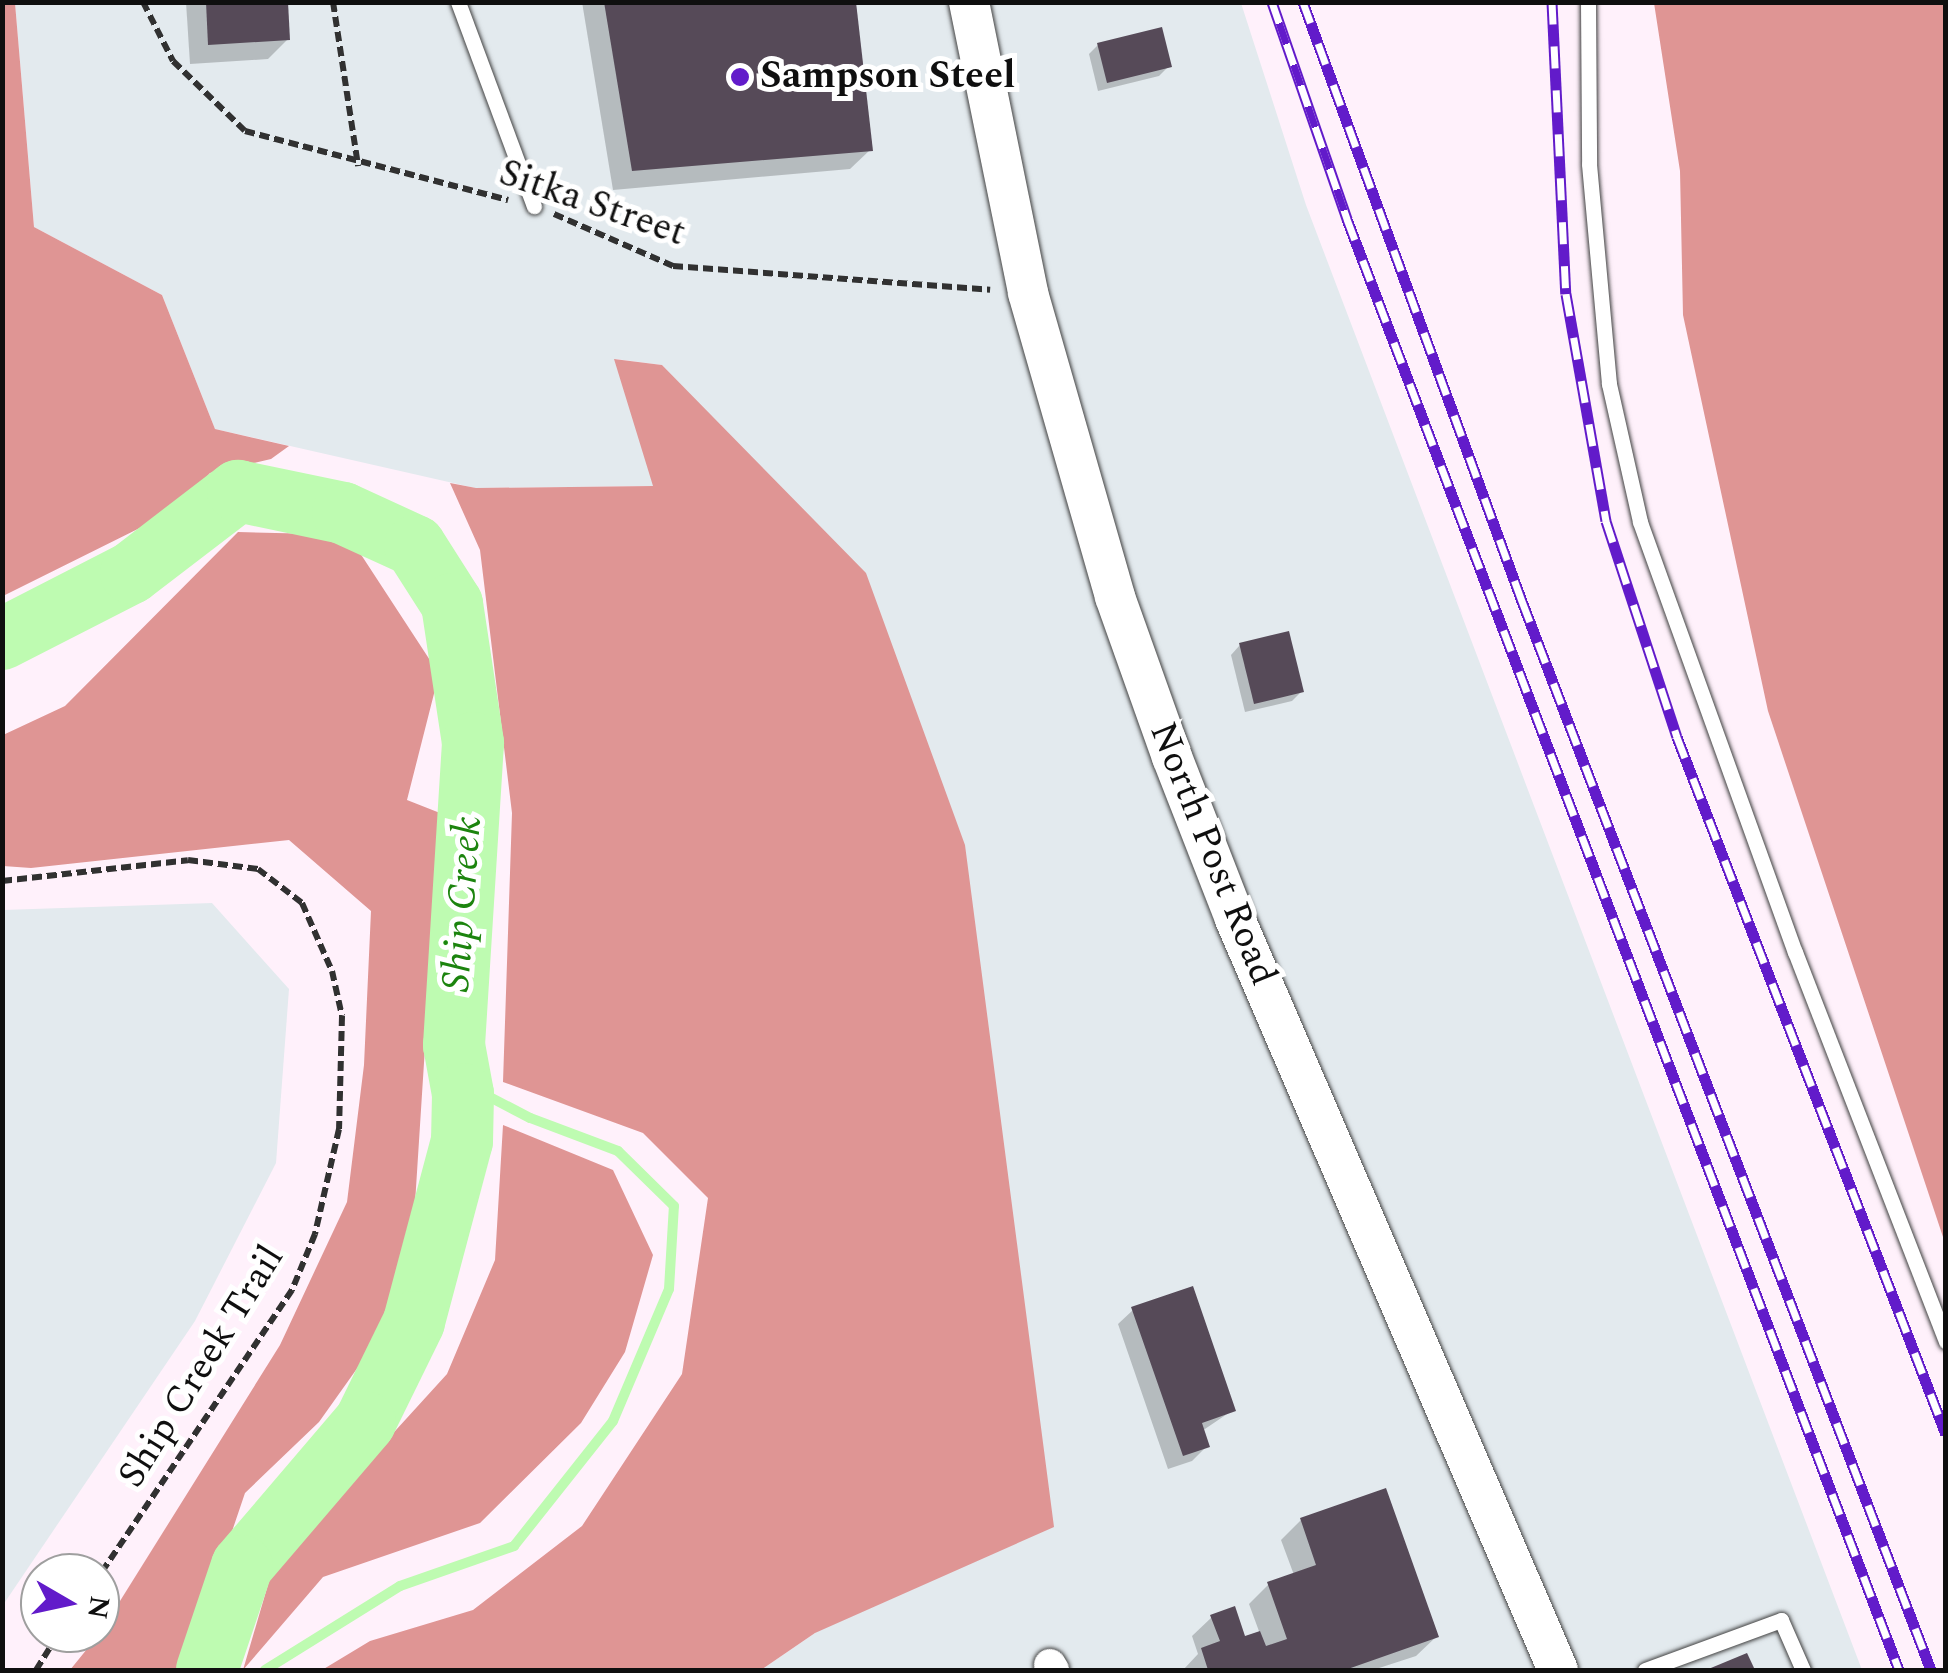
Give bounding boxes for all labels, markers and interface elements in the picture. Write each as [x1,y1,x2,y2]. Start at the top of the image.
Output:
place label: Sampson Steel [760,54,1015,100]
marker: Sampson Steel [729,66,751,88]
street label: Sitka Street [493,151,691,257]
street label: North Post Road [1138,716,1286,992]
water label: Ship Creek [433,815,493,993]
street label: Ship Creek Trail [109,1238,295,1496]
north arrow [20,1553,120,1653]
text: N [75,1593,121,1622]

